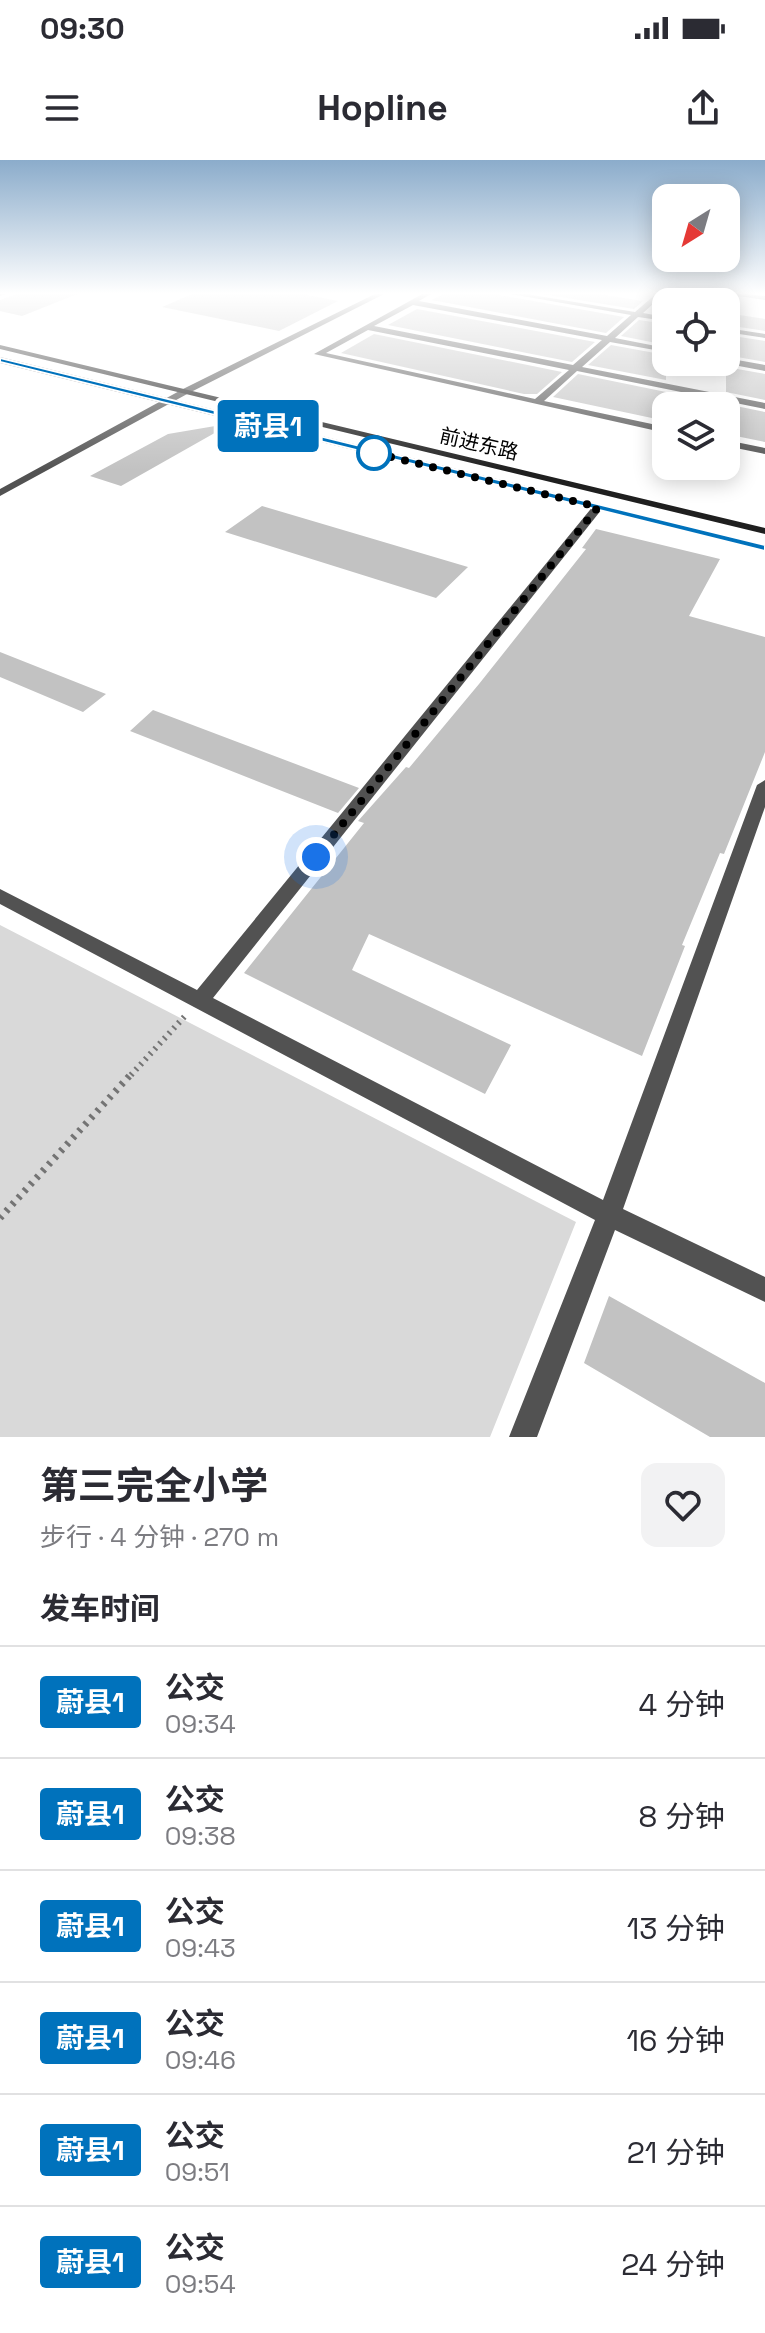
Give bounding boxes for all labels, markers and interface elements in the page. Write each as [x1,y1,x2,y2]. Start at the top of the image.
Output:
text: 09:30 [40,9,125,48]
text: Hopline [317,85,448,131]
icon: menu [40,86,84,130]
icon: share [681,86,725,130]
north arrow [652,184,740,272]
map controls [652,184,740,480]
button: locate [652,288,740,376]
button: layers [652,392,740,480]
line badge: 蔚县1 [222,400,314,452]
text: 蔚县1 [234,408,302,444]
street label: 前进东路 [437,422,521,466]
unlabelled marker [357,436,391,470]
your location [296,837,336,877]
text: 第三完全小学 [40,1462,268,1510]
button: heart [641,1463,725,1547]
text: 步行 · 4 分钟 · 270 m [40,1520,279,1554]
text: 发车时间 [40,1589,160,1628]
text: 公交 [165,1668,225,1707]
text: 蔚县1 [56,1684,125,1720]
text: 4 分钟 [639,1685,725,1724]
text: 09:34 [165,1707,236,1741]
text: 公交 [165,1780,225,1819]
text: 蔚县1 [56,1796,125,1832]
text: 8 分钟 [639,1797,725,1836]
text: 09:38 [165,1819,236,1853]
text: 公交 [165,1892,225,1931]
text: 蔚县1 [56,1908,125,1944]
text: 13 分钟 [627,1909,725,1948]
text: 09:43 [165,1931,236,1965]
text: 公交 [165,2004,225,2043]
text: 蔚县1 [56,2020,125,2056]
text: 16 分钟 [626,2021,725,2060]
text: 09:46 [165,2043,236,2077]
text: 公交 [165,2116,225,2155]
text: 蔚县1 [56,2132,125,2168]
text: 21 分钟 [627,2133,725,2172]
text: 09:51 [165,2155,230,2189]
text: 公交 [165,2228,225,2267]
text: 蔚县1 [56,2244,125,2280]
text: 24 分钟 [621,2245,725,2284]
text: 09:54 [165,2267,236,2301]

